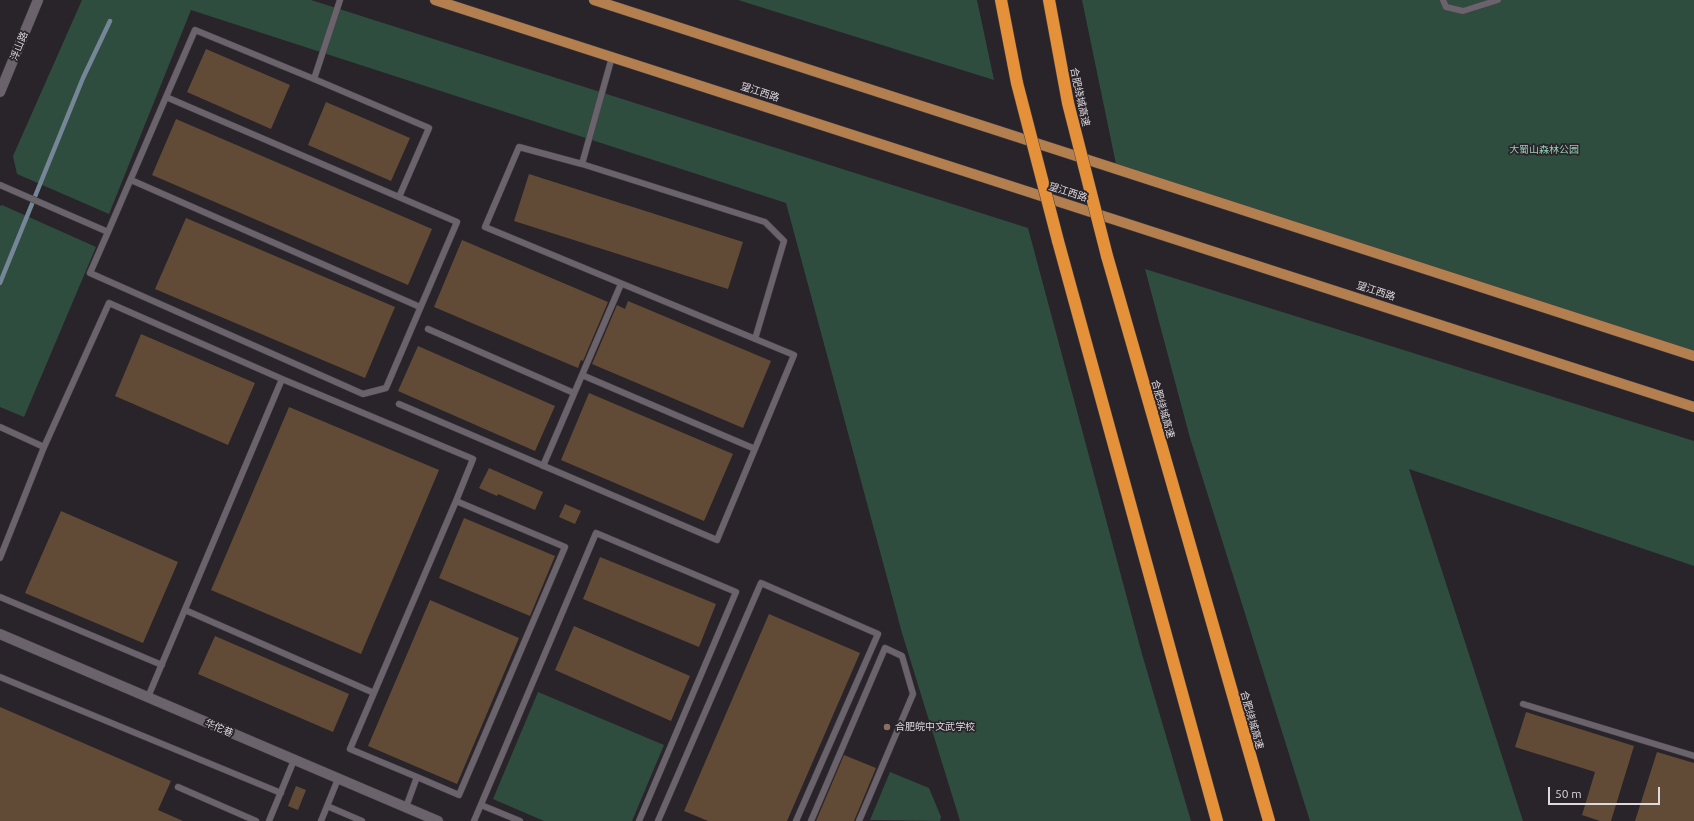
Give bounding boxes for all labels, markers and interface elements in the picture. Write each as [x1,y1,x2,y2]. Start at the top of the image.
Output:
street label: 浮山路 [8,30,30,62]
street label: 合肥绕城高速 [1068,66,1092,128]
street label: 望江西路 [739,80,781,104]
park label: 大蜀山森林公园 [1509,144,1579,156]
street label: 望江西路 [1047,180,1089,204]
street label: 望江西路 [1355,279,1397,303]
street label: 合肥绕城高速 [1149,379,1177,439]
street label: 合肥绕城高速 [1238,690,1266,750]
street label: 华佗巷 [203,717,235,739]
place label: 合肥皖中文武学校 [895,721,975,733]
marker: 合肥皖中文武学校 [882,722,892,732]
scale bar [1550,779,1662,805]
text: 50 m [1555,787,1582,800]

